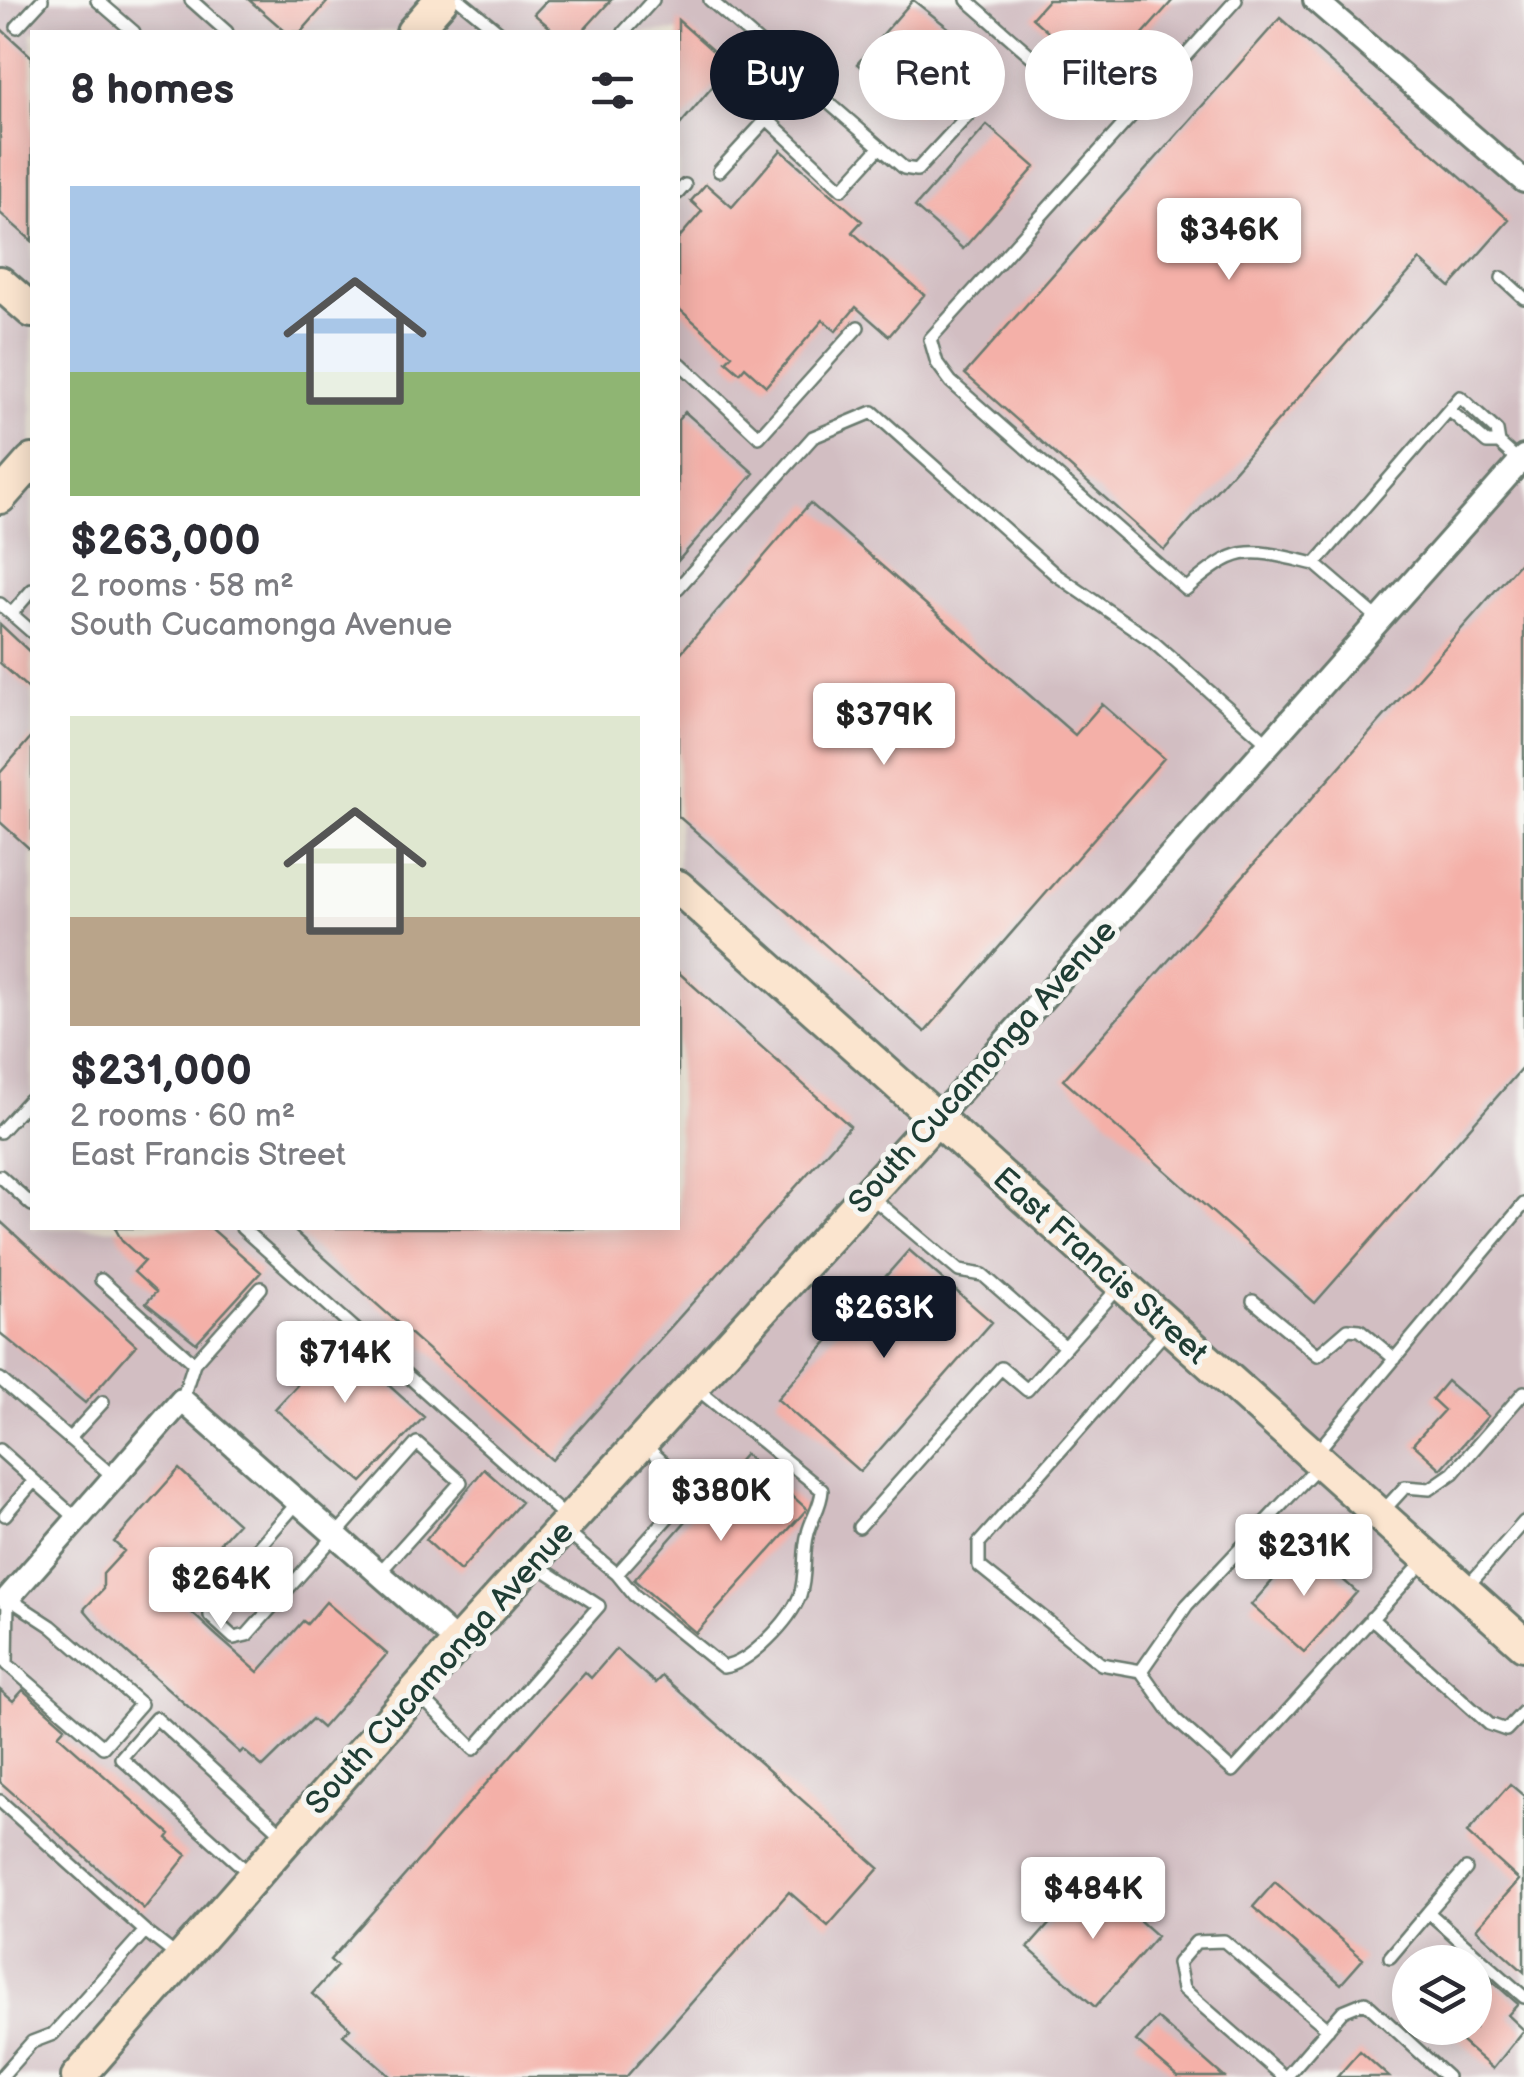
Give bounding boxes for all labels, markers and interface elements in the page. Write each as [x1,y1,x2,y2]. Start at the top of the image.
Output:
chip: Buy [710,30,839,120]
chip: Rent [859,30,1005,120]
chip: Filters [1025,30,1193,120]
icon: filters [585,63,640,118]
text: 8 homes [70,65,234,116]
pin: $346K [1159,198,1299,283]
text: $346K [1179,211,1279,250]
icon: home [265,251,445,431]
text: $263,000 [70,516,261,567]
text: 2 rooms · 58 m² [70,567,294,606]
text: South Cucamonga Avenue [70,606,452,645]
pin: $379K [814,683,954,768]
text: $379K [835,696,933,735]
icon: home [265,781,445,961]
street label: South Cucamonga Avenue [841,912,1126,1222]
text: $231,000 [70,1046,252,1097]
text: 2 rooms · 60 m² [70,1097,295,1136]
text: East Francis Street [70,1136,346,1175]
street label: East Francis Street [984,1159,1216,1373]
pin: $263K [814,1276,954,1361]
text: $263K [834,1289,934,1328]
pin: $714K [275,1321,415,1406]
text: $714K [299,1334,391,1373]
pin: $380K [651,1459,791,1544]
text: $380K [671,1472,771,1511]
street label: South Cucamonga Avenue [298,1513,583,1823]
pin: $231K [1234,1514,1374,1599]
text: $231K [1257,1527,1351,1566]
pin: $264K [151,1547,291,1632]
text: $264K [171,1560,271,1599]
pin: $484K [1023,1857,1163,1942]
text: $484K [1043,1870,1143,1909]
map controls [1392,1945,1492,2045]
button: layers [1392,1945,1492,2045]

